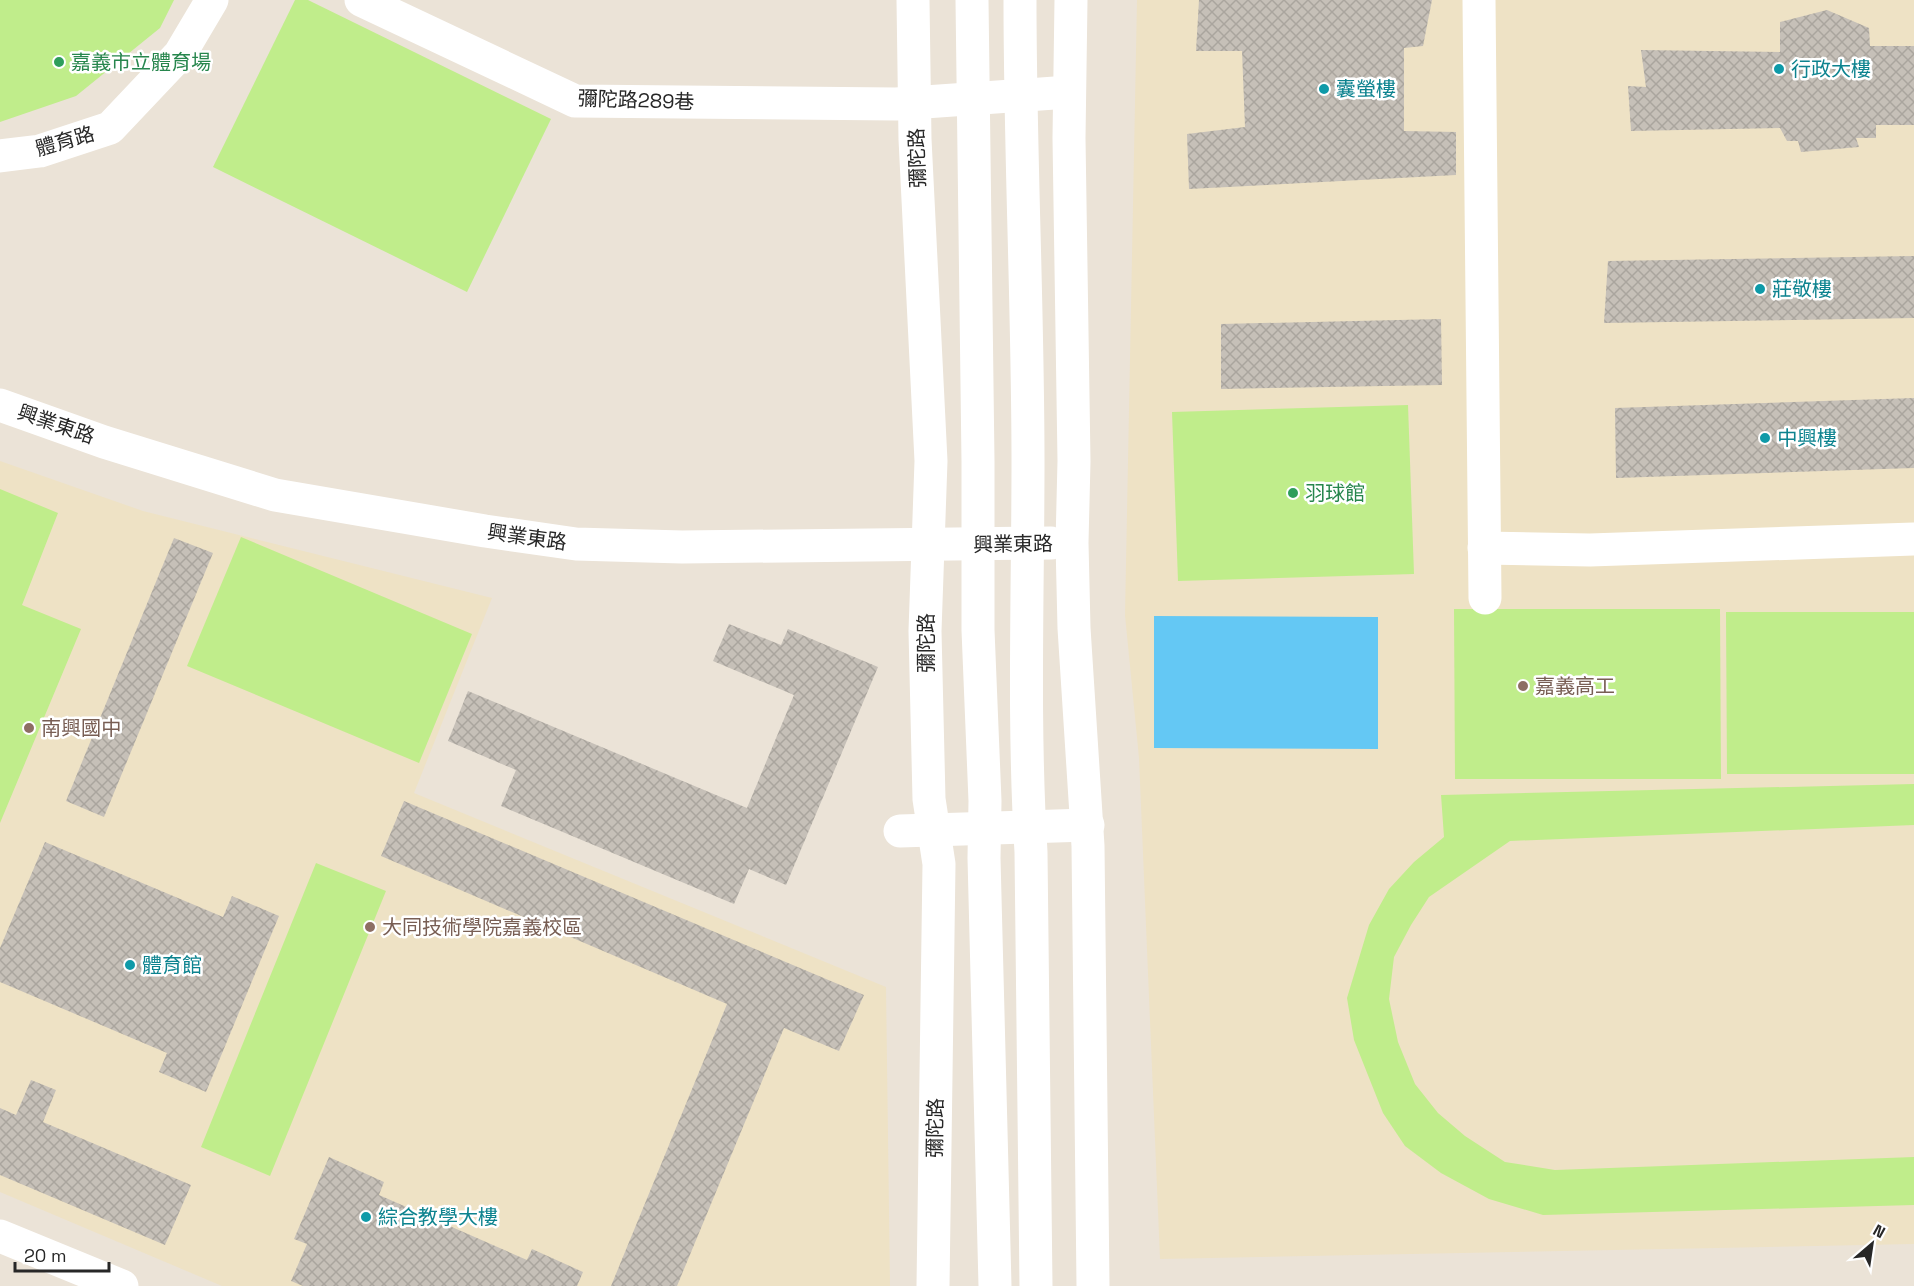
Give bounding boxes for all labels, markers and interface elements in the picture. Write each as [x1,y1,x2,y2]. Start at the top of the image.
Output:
place label: 嘉義市立體育場 [71,49,211,75]
marker: 嘉義市立體育場 [52,55,66,69]
place label: 行政大樓 [1791,56,1871,82]
marker: 行政大樓 [1772,62,1786,76]
place label: 囊螢樓 [1336,76,1396,102]
marker: 囊螢樓 [1317,82,1331,96]
street label: 彌陀路289巷 [577,85,695,115]
street label: 體育路 [33,120,97,162]
street label: 彌陀路 [903,128,931,188]
place label: 莊敬樓 [1772,276,1832,302]
marker: 莊敬樓 [1753,282,1767,296]
street label: 興業東路 [14,399,98,449]
place label: 中興樓 [1777,425,1837,451]
marker: 中興樓 [1758,431,1772,445]
place label: 羽球館 [1305,480,1365,506]
marker: 羽球館 [1286,486,1300,500]
street label: 興業東路 [486,519,568,555]
street label: 興業東路 [973,530,1053,558]
street label: 彌陀路 [913,613,939,673]
place label: 嘉義高工 [1535,673,1615,699]
marker: 嘉義高工 [1516,679,1530,693]
place label: 南興國中 [41,715,121,741]
marker: 南興國中 [22,721,36,735]
place label: 大同技術學院嘉義校區 [382,914,582,940]
marker: 大同技術學院嘉義校區 [363,920,377,934]
place label: 體育館 [142,952,202,978]
marker: 體育館 [123,958,137,972]
street label: 彌陀路 [921,1098,949,1158]
place label: 綜合教學大樓 [378,1204,498,1230]
marker: 綜合教學大樓 [359,1210,373,1224]
north arrow [1842,1214,1902,1274]
text: N [1869,1220,1889,1243]
scale bar [15,1235,110,1273]
text: 20 m [24,1244,67,1267]

